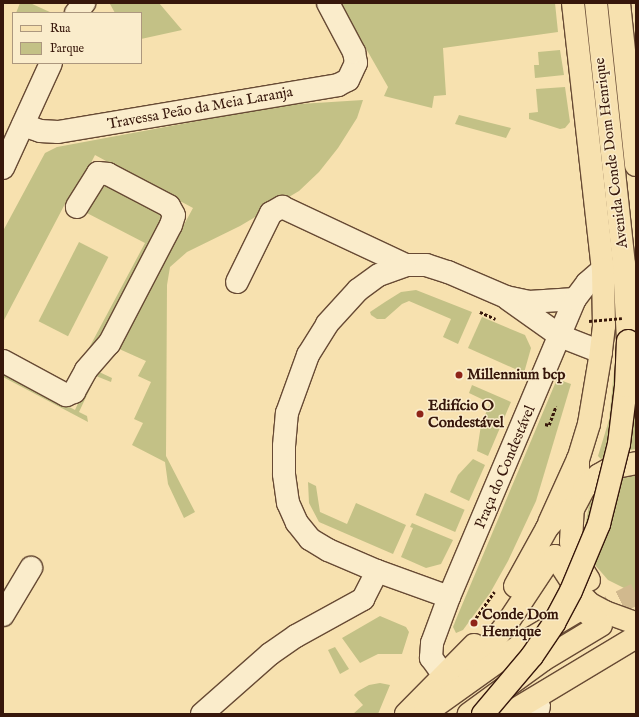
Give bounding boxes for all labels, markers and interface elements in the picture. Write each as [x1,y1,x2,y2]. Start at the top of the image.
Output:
legend [12,12,142,64]
text: Rua [50,21,70,36]
text: Parque [50,41,84,56]
street label: Avenida Conde Dom Henrique [590,57,632,249]
street label: Travessa Peão da Meia Laranja [106,83,294,133]
place label: Millennium bcp [467,366,565,384]
marker: Millennium bcp [454,370,464,380]
place label: Edifício O Condestável [428,396,504,431]
street label: Praça do Condestável [471,403,539,531]
marker: Edifício O Condestável [415,409,425,419]
place label: Conde Dom Henrique [482,605,559,640]
marker: Conde Dom Henrique [469,618,479,628]

